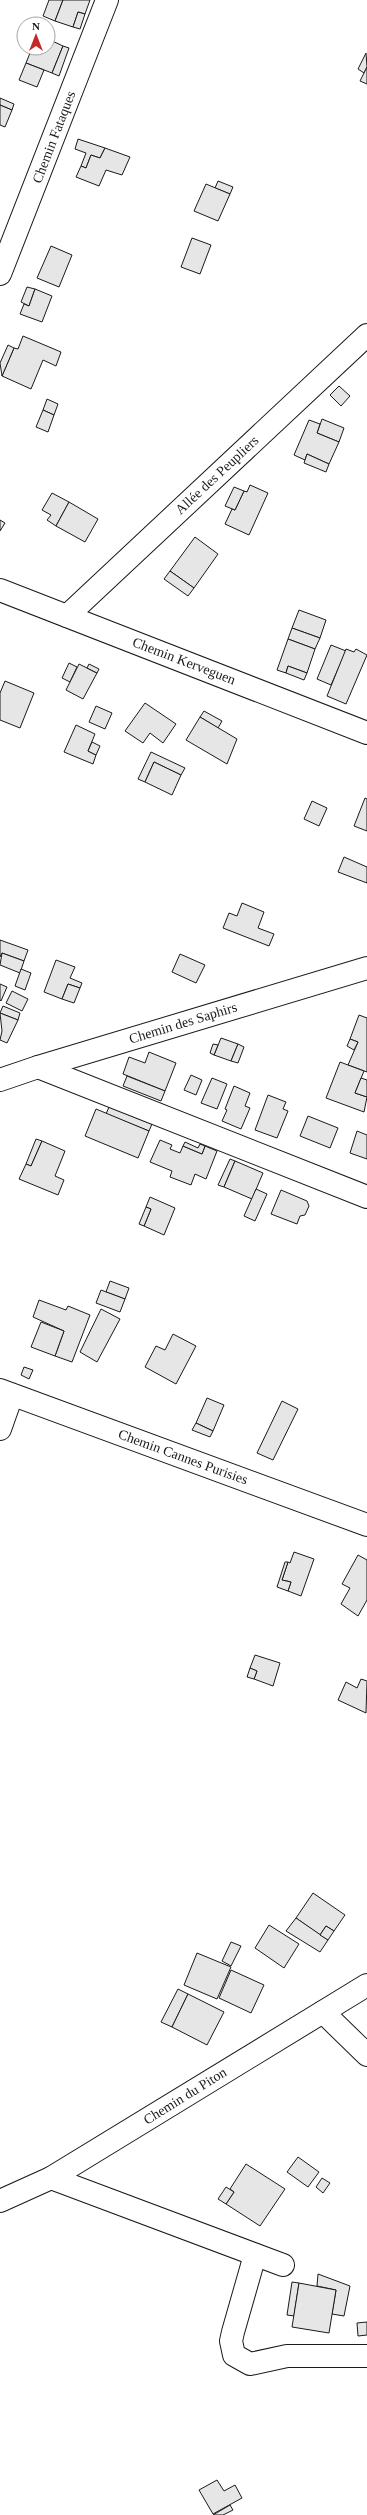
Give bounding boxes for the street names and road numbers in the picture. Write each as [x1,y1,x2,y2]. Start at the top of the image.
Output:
street label: Chemin Fataques [30,89,78,185]
street label: Allée des Peupliers [172,433,262,517]
street label: Chemin Kerveguen [130,634,238,688]
street label: Chemin des Saphirs [127,999,239,1047]
street label: Chemin Cannes Purisies [116,1427,250,1487]
street label: Chemin du Piton [141,2064,229,2128]

